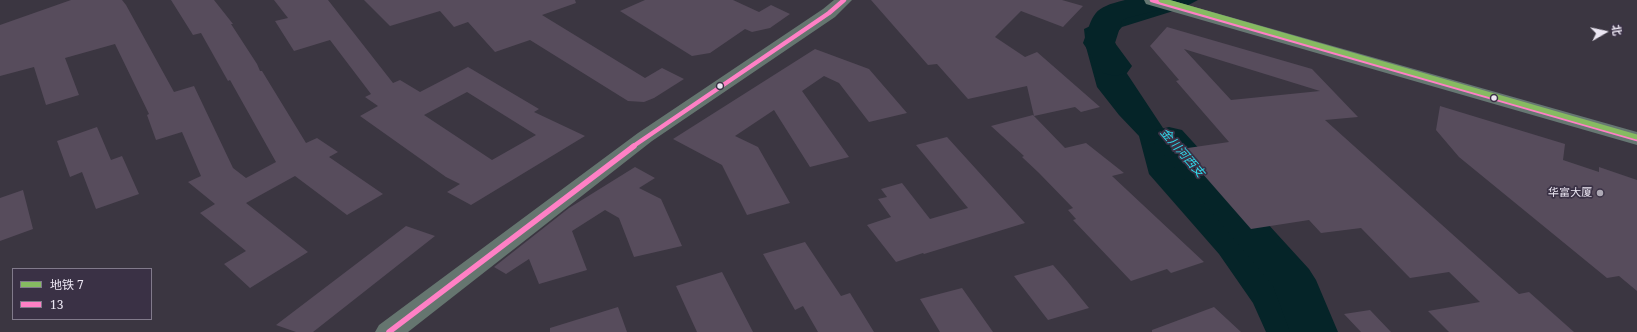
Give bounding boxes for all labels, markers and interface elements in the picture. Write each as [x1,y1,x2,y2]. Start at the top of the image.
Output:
north arrow [1585,12,1625,52]
text: 北 [1609,23,1626,37]
unlabelled marker [715,81,725,91]
unlabelled marker [1489,93,1499,103]
water label: 金川河西支 [1157,126,1207,180]
place label: 华富大厦 [1548,186,1592,200]
marker: 华富大厦 [1595,188,1605,198]
legend [12,268,152,320]
text: 地铁 7 [50,276,84,293]
text: 13 [50,296,63,313]

